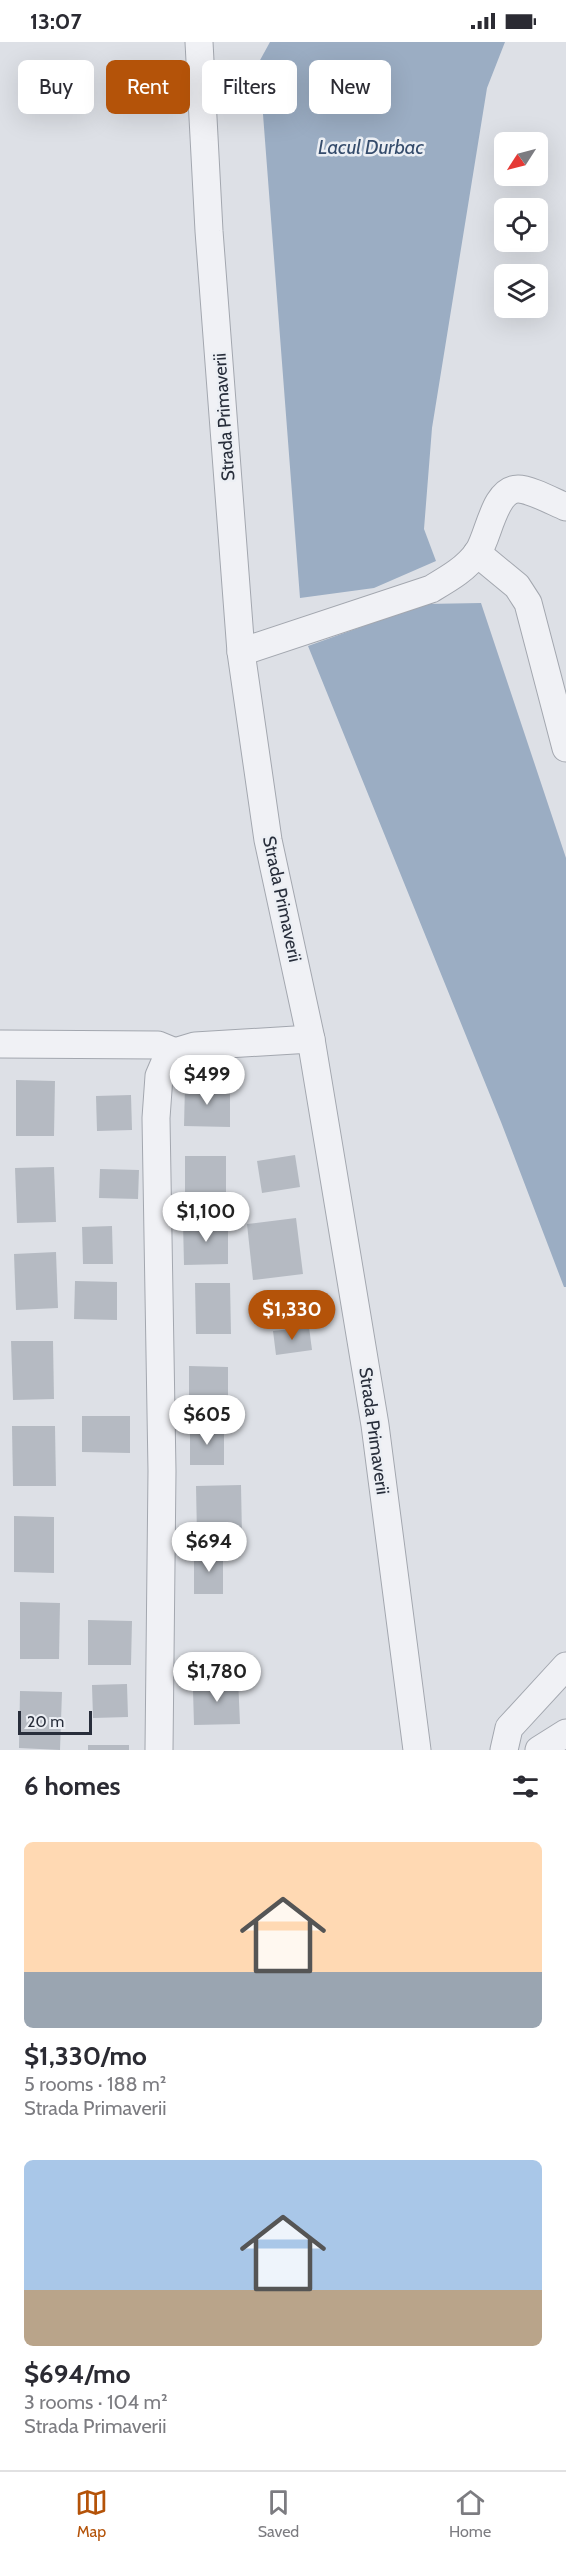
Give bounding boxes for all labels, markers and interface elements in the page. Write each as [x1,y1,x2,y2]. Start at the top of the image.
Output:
text: 13:07 [30,8,82,35]
chip: Buy [18,60,94,114]
chip: Rent [106,60,190,114]
chip: Filters [202,60,297,114]
chip: New [309,60,391,114]
north arrow [494,132,548,186]
map controls [494,132,548,318]
water label: Lacul Durbac [318,135,425,159]
button: locate [494,198,548,252]
button: layers [494,264,548,318]
street label: Strada Primaverii [209,352,239,482]
street label: Strada Primaverii [258,834,306,964]
pin: $499 [171,1055,243,1106]
text: $499 [184,1062,230,1086]
pin: $1,100 [157,1192,255,1243]
text: $1,100 [177,1199,235,1223]
pin: $1,330 [243,1290,341,1341]
text: $1,330 [262,1297,322,1321]
street label: Strada Primaverii [354,1366,394,1496]
pin: $605 [171,1395,243,1446]
text: $605 [183,1402,231,1426]
pin: $694 [173,1522,245,1573]
text: $694 [186,1529,232,1553]
pin: $1,780 [168,1652,266,1703]
text: $1,780 [187,1659,247,1683]
scale bar [18,1708,92,1736]
text: 20 m [27,1712,64,1731]
text: 6 homes [24,1770,121,1802]
icon: filters [509,1770,542,1803]
icon: home [229,1881,337,1989]
text: $1,330/mo [24,2040,147,2072]
text: 5 rooms · 188 m² [24,2072,166,2096]
text: Strada Primaverii [24,2096,166,2120]
icon: home [229,2199,337,2307]
text: $694/mo [24,2358,131,2390]
text: 3 rooms · 104 m² [24,2390,168,2414]
text: Strada Primaverii [24,2414,166,2438]
tab: Map [75,2486,108,2541]
tab: Saved [258,2486,299,2541]
tab: Home [449,2486,491,2541]

